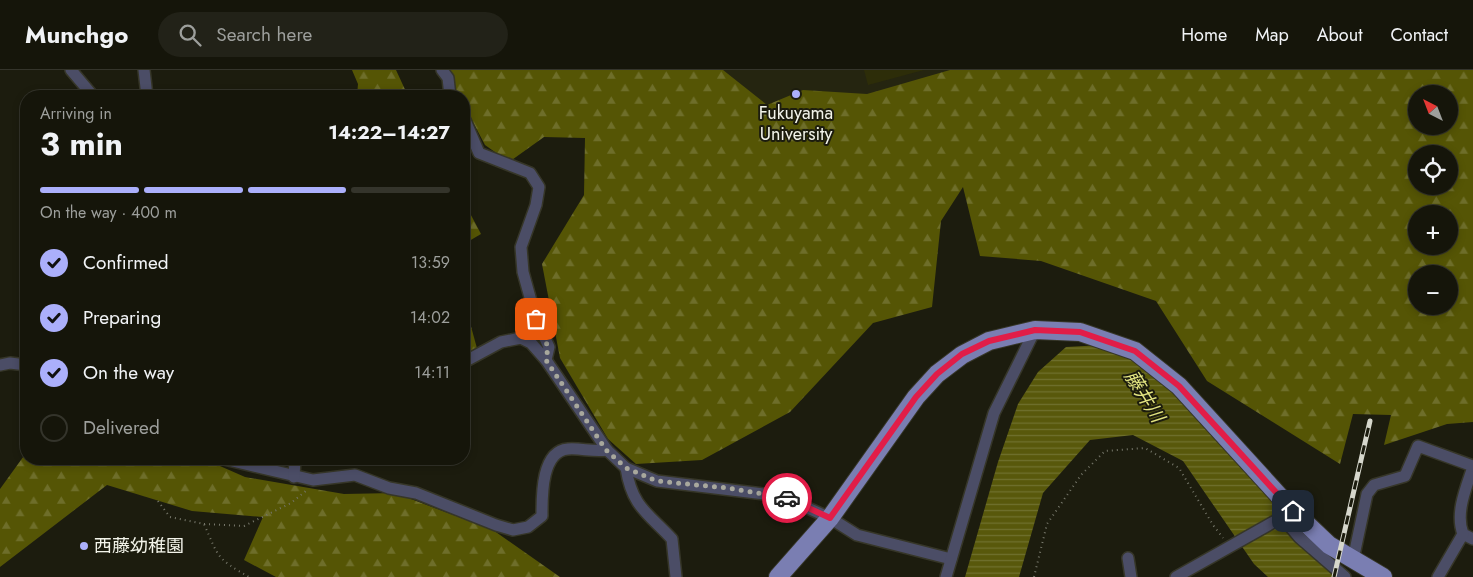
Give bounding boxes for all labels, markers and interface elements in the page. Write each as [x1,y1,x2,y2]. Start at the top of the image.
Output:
search box [158,12,508,57]
text: Munchgo [25,17,128,52]
icon: search [176,21,204,49]
text: Search here [216,21,312,48]
text: Home [1181,22,1227,48]
text: Map [1255,22,1289,48]
text: About [1317,22,1362,48]
text: Contact [1390,22,1448,48]
north arrow [1408,85,1458,135]
map controls [1408,85,1458,315]
marker: Fukuyama University [790,88,802,100]
place label: Fukuyama University [759,100,833,147]
text: Arriving in [40,102,112,125]
text: 14:22–14:27 [328,119,450,146]
text: 3 min [40,121,123,167]
button: locate [1408,145,1458,195]
text: On the way · 400 m [40,201,177,224]
button: + [1408,205,1458,255]
icon: check [40,249,68,277]
text: Confirmed [83,249,169,276]
text: 13:59 [411,251,450,274]
button: − [1408,265,1458,315]
pin [515,298,557,340]
icon: check [40,304,68,332]
text: Preparing [83,304,161,331]
icon: bag [522,305,550,333]
text: 14:02 [410,306,450,329]
icon: check [40,359,68,387]
text: On the way [83,359,174,386]
text: 14:11 [414,361,450,384]
water label: 藤井川 [1118,365,1172,429]
text: Delivered [83,414,160,441]
courier [762,473,812,523]
icon: car [773,484,801,512]
pin [1272,490,1314,532]
icon: home [1279,497,1307,525]
place label: 西藤幼稚園 [94,533,184,559]
marker: 西藤幼稚園 [78,540,90,552]

